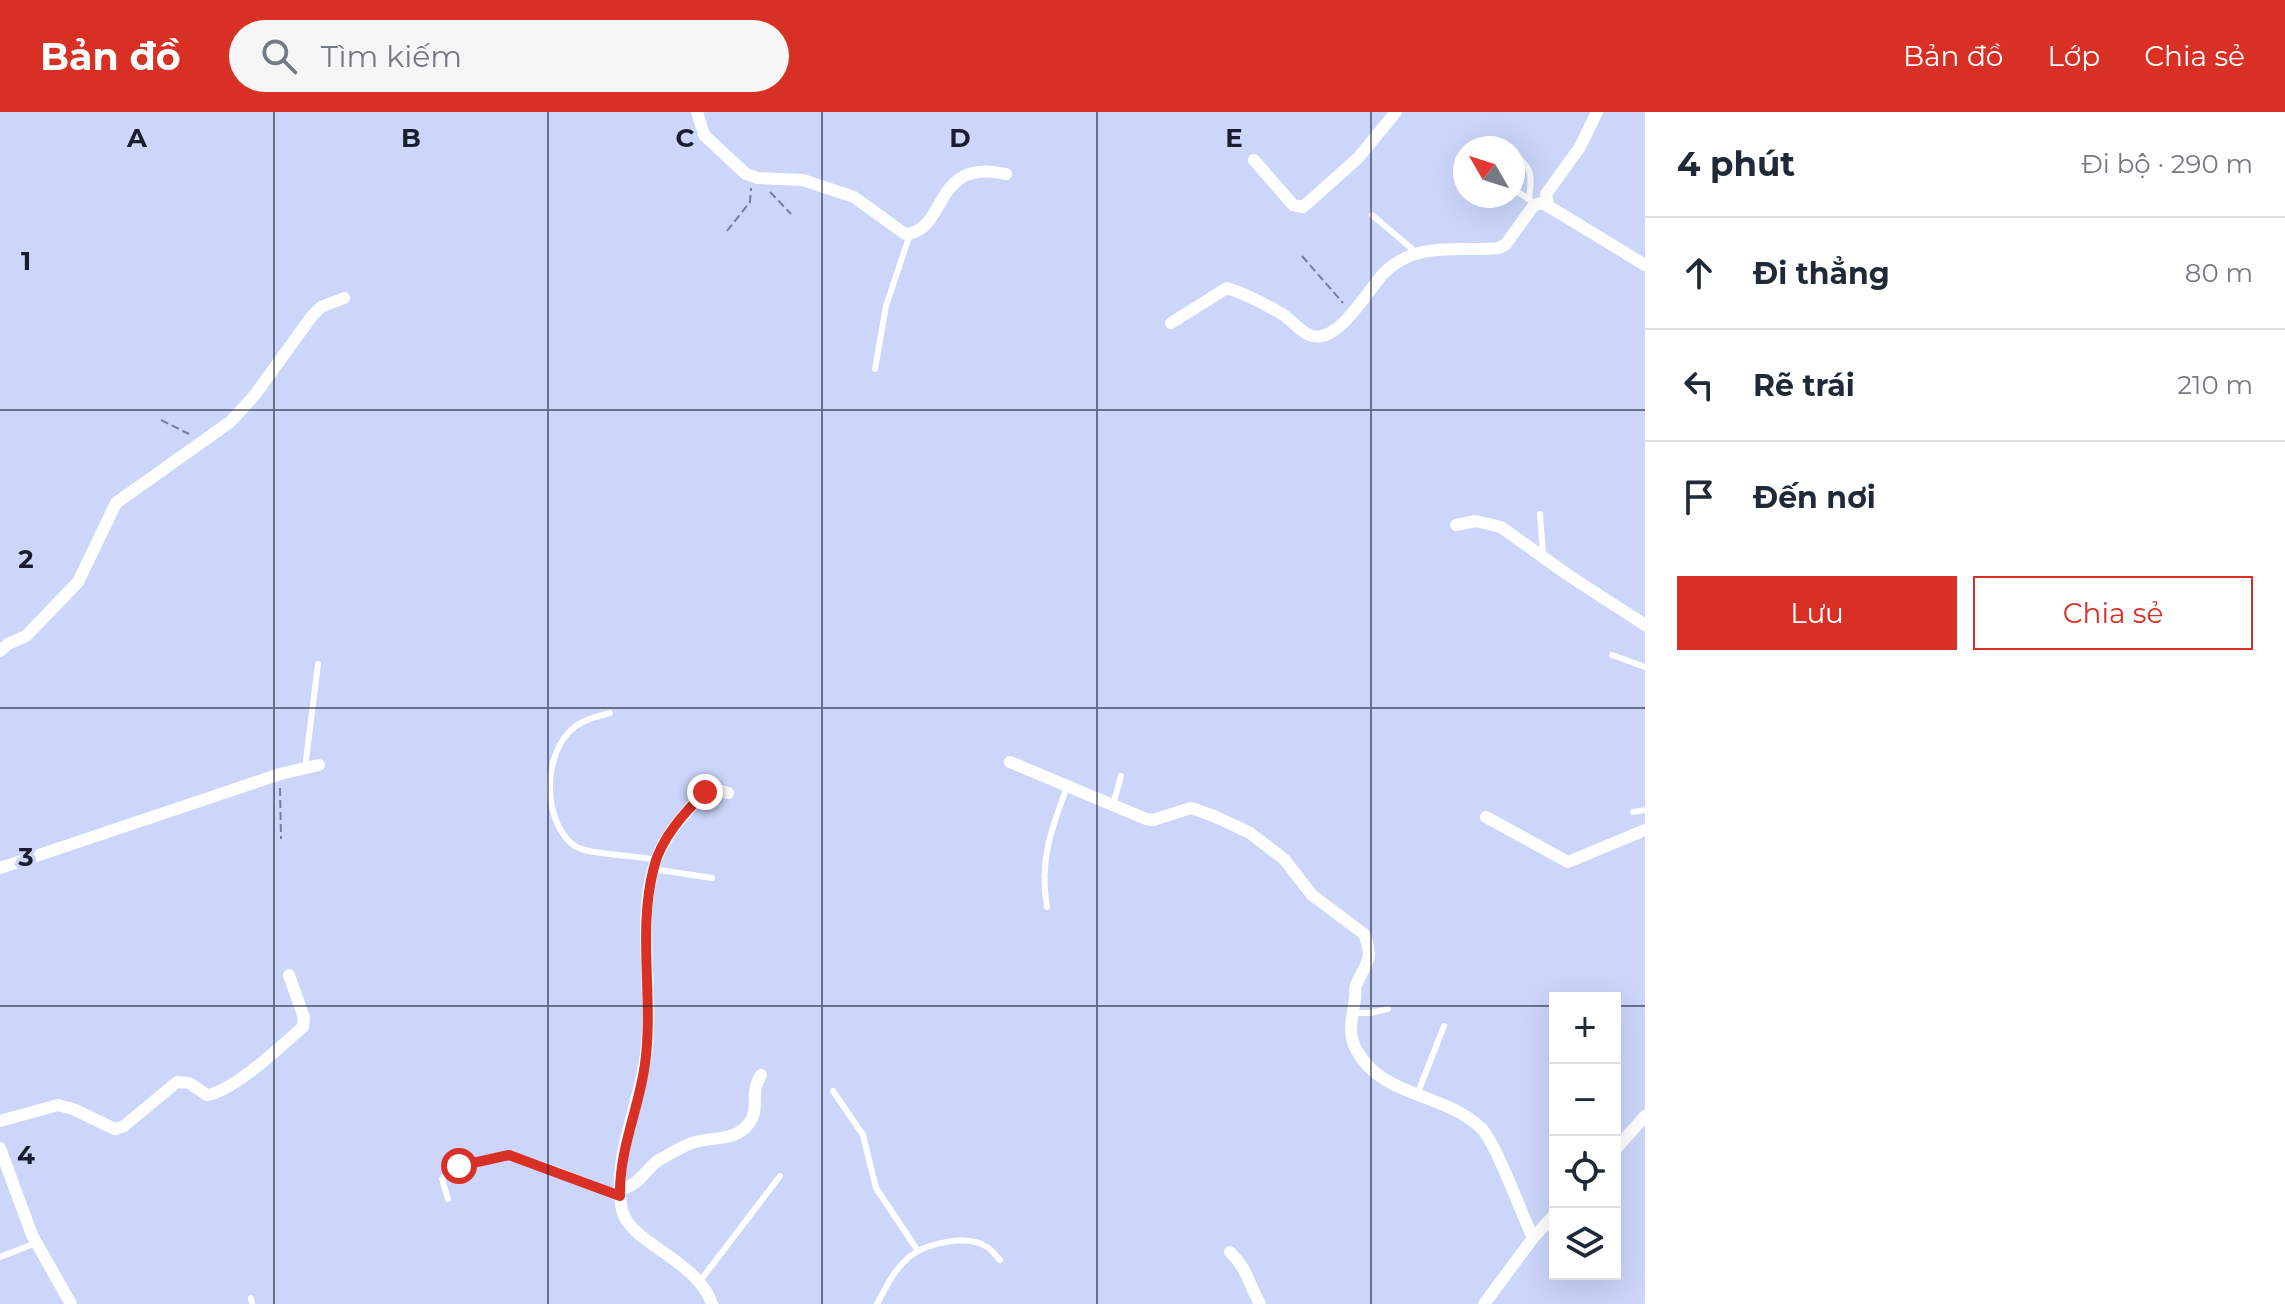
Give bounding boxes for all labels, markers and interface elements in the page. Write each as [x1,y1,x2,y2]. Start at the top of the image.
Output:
search box [229,20,789,92]
text: Bản đồ [40,33,181,80]
icon: search [257,34,301,78]
text: Tìm kiếm [321,38,462,75]
text: Bản đồ [1903,39,2003,73]
text: Lớp [2047,39,2100,73]
text: Chia sẻ [2144,39,2245,73]
text: A [126,122,148,154]
text: B [401,122,421,154]
text: C [676,122,695,154]
text: D [949,122,971,154]
text: E [1225,122,1243,154]
north arrow [1453,136,1525,208]
text: 4 phút [1677,143,1795,185]
text: Đi bộ · 290 m [2081,148,2253,180]
text: 1 [21,245,31,277]
icon: ahead [1677,251,1721,295]
text: Đi thẳng [1753,255,1890,292]
text: 80 m [2185,257,2253,289]
icon: left [1677,363,1721,407]
text: Rẽ trái [1753,367,1855,404]
text: 210 m [2177,369,2253,401]
icon: arrive [1677,475,1721,519]
text: Đến nơi [1753,479,1876,516]
text: 2 [18,543,34,575]
button: Lưu [1677,576,1957,650]
button: Chia sẻ [1973,576,2253,650]
route end [687,774,723,810]
text: 3 [17,841,34,873]
map controls [1549,992,1621,1280]
button: + [1549,992,1621,1064]
button: − [1549,1064,1621,1136]
button: locate [1549,1136,1621,1208]
text: 4 [17,1139,35,1171]
route start [441,1148,477,1184]
button: layers [1549,1208,1621,1280]

